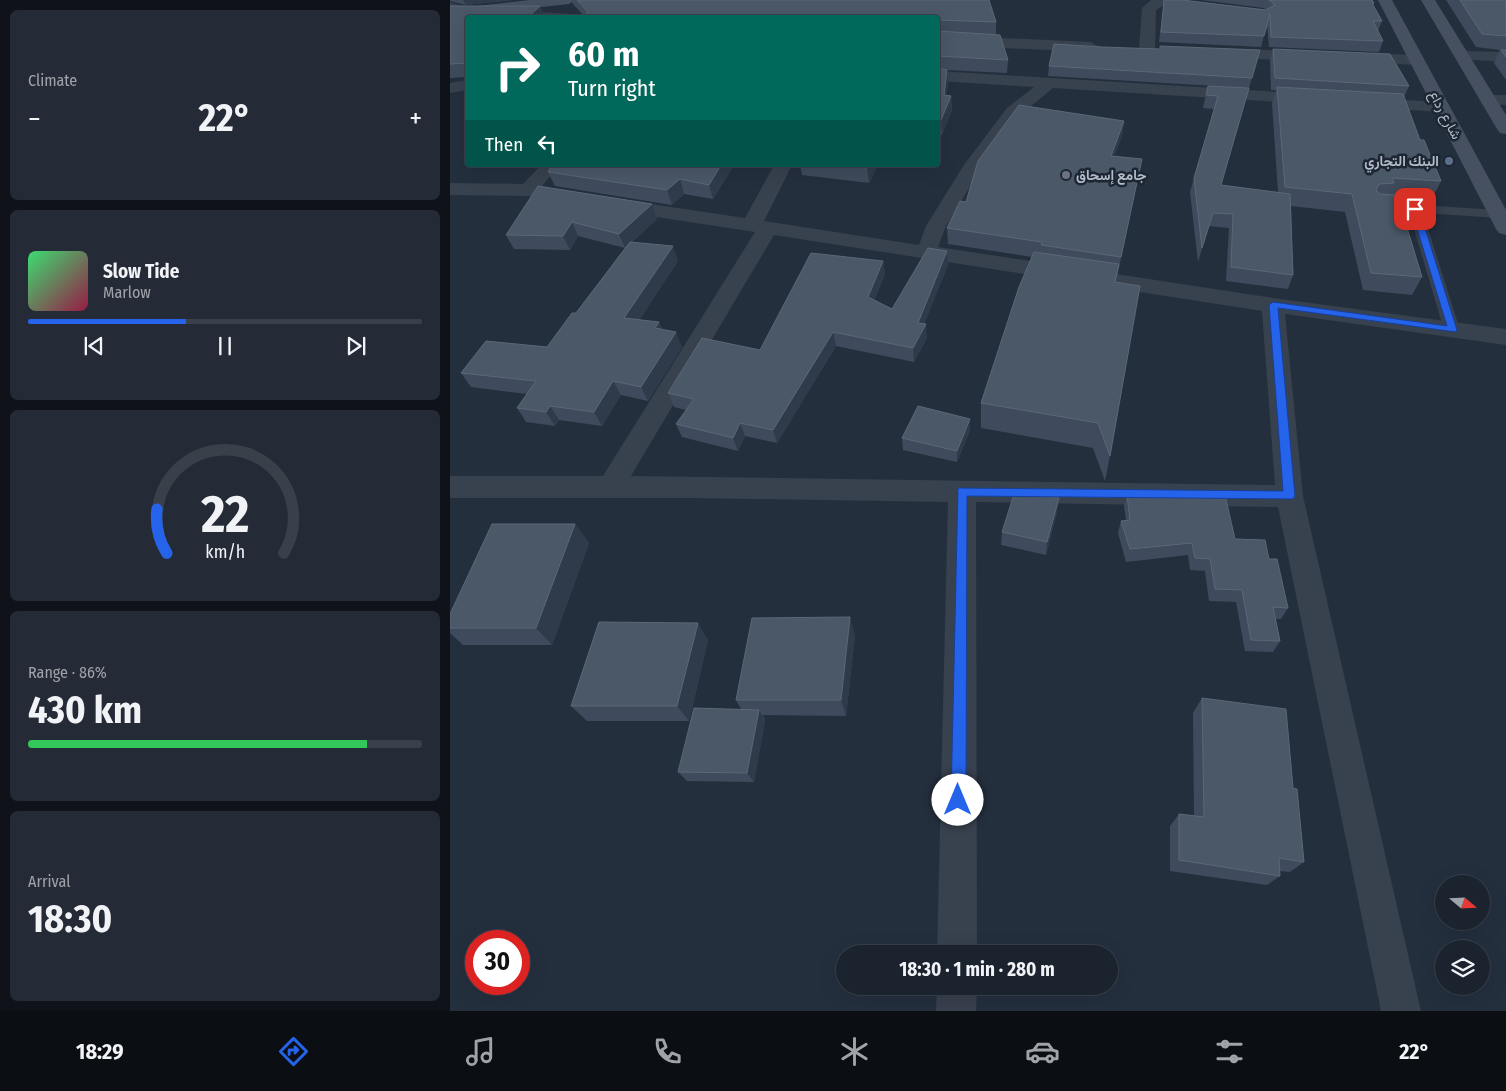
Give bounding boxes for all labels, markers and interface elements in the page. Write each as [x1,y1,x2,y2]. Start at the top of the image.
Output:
text: 60 m [568,33,639,75]
icon: right [485,35,550,100]
text: Climate [28,71,77,90]
text: Turn right [568,75,656,102]
street label: شارع رداع [1423,88,1465,143]
text: 22° [198,95,251,141]
text: − [28,102,41,135]
text: + [409,102,422,135]
icon: left [533,130,561,158]
text: Then [485,133,523,156]
place label: البنك التجاري [1364,153,1439,173]
marker: البنك التجاري [1443,155,1455,167]
place label: جامع إسحاق [1076,167,1147,185]
marker: جامع إسحاق [1060,169,1072,181]
pin [1394,188,1436,230]
icon: arrive [1401,195,1429,223]
text: Slow Tide [103,260,179,283]
text: Marlow [103,283,151,302]
icon: previous [80,332,108,360]
icon: pause [211,332,239,360]
icon: next [342,332,370,360]
text: 22 [200,483,249,546]
text: km/h [205,541,245,563]
text: Range · 86% [28,663,107,682]
text: 430 km [28,687,142,733]
position arrow [931,773,983,825]
text: Arrival [28,872,70,891]
north arrow [1435,875,1490,930]
map controls [1435,875,1490,995]
text: 18:30 [28,896,112,942]
speed limit sign: 30 [465,930,530,995]
button: layers [1435,940,1490,995]
text: 18:30 · 1 min · 280 m [899,958,1055,981]
icon: directions [276,1034,311,1069]
icon: music [463,1034,498,1069]
icon: phone [650,1034,685,1069]
icon: climate [837,1034,872,1069]
icon: car [1025,1034,1060,1069]
icon: filters [1212,1034,1247,1069]
text: 18:29 [76,1038,124,1065]
text: 22° [1399,1038,1430,1065]

